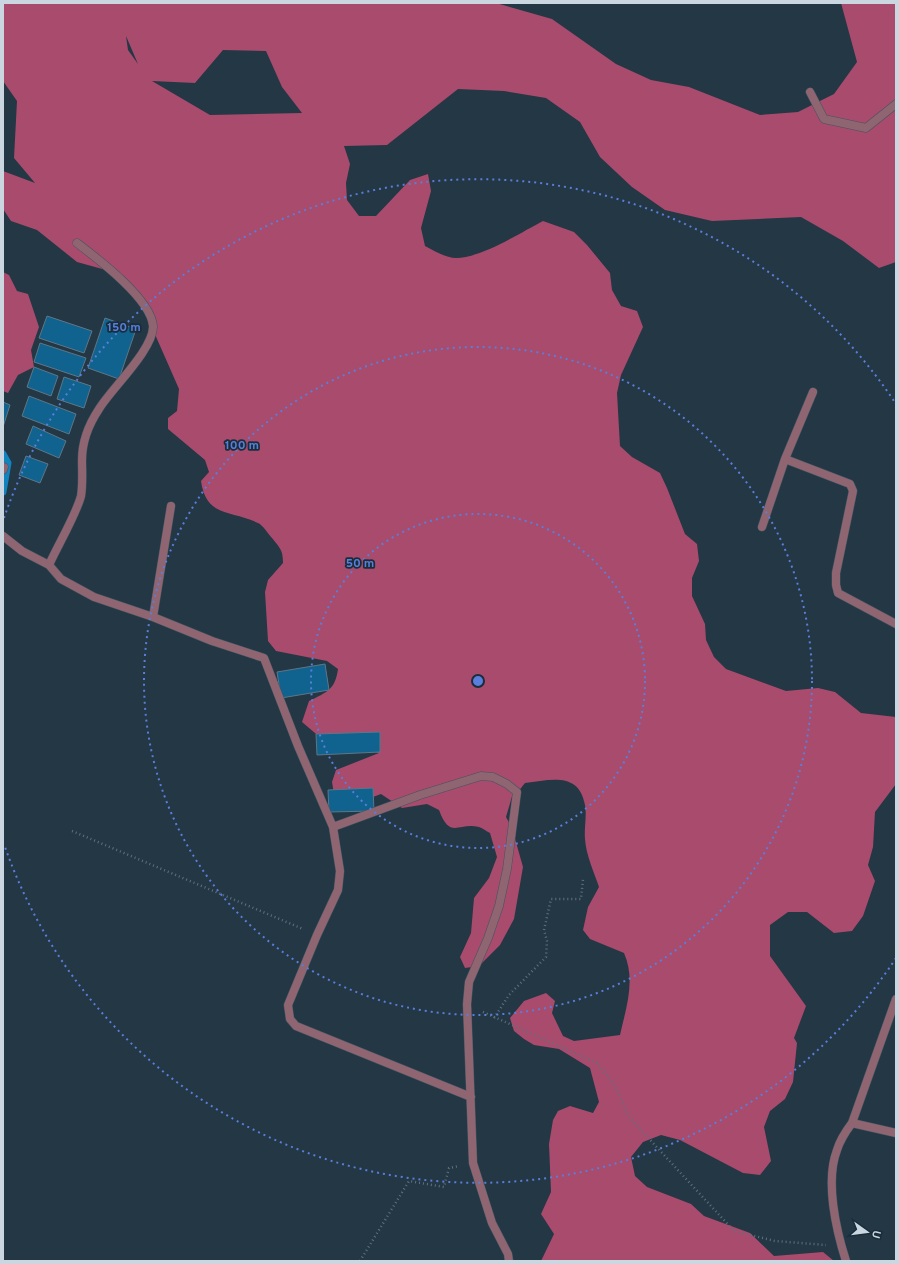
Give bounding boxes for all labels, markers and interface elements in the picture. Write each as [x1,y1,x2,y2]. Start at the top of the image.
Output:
text: 150 m [107,320,141,336]
text: 100 m [225,438,259,454]
text: 50 m [346,556,374,572]
centre of rings [471,674,485,688]
north arrow [847,1212,887,1252]
text: U [868,1229,883,1240]

